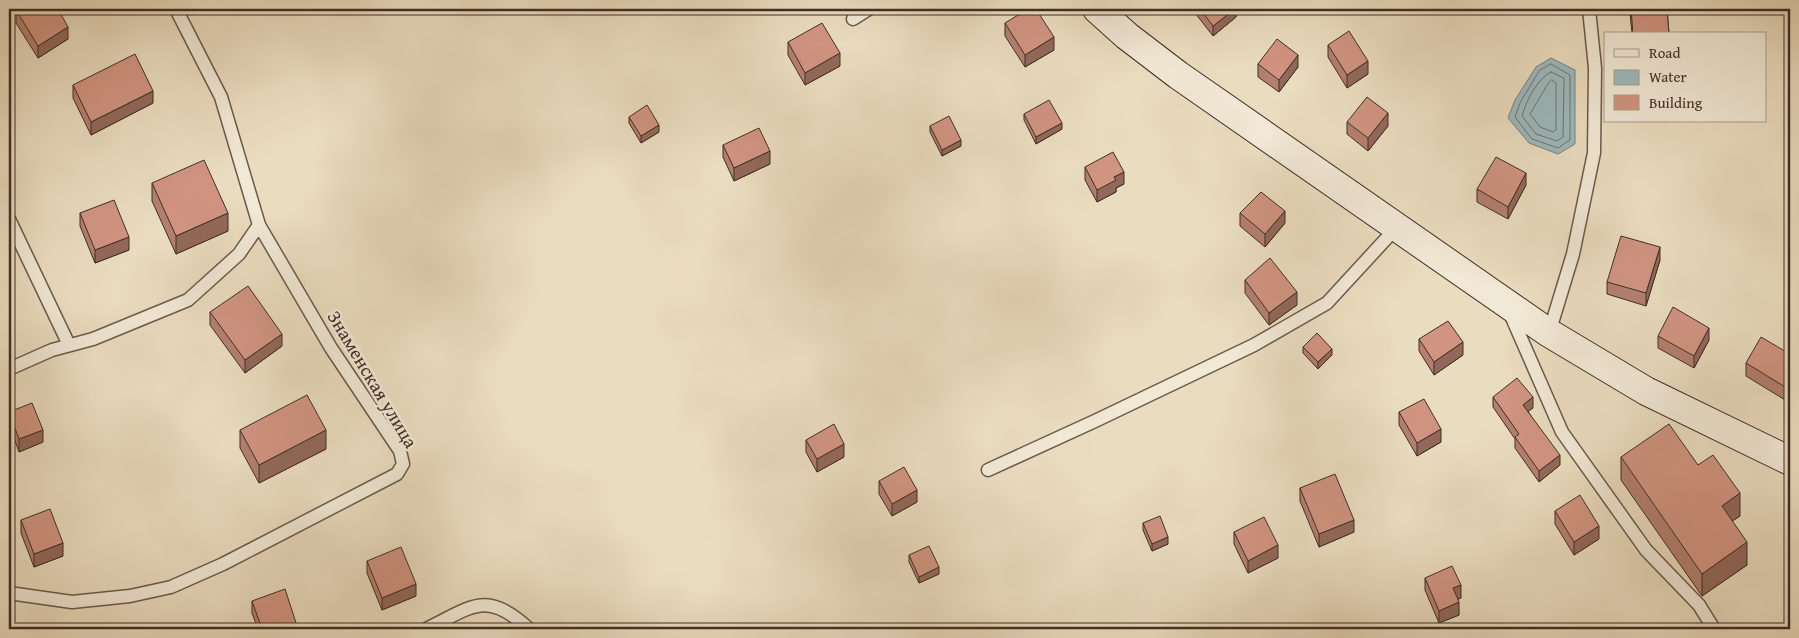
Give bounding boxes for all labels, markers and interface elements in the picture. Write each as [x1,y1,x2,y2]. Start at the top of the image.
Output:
legend [1604,32,1766,122]
text: Road [1649,42,1680,63]
text: Water [1649,66,1687,87]
text: Building [1649,92,1703,113]
street label: Знаменская улица [321,305,425,453]

